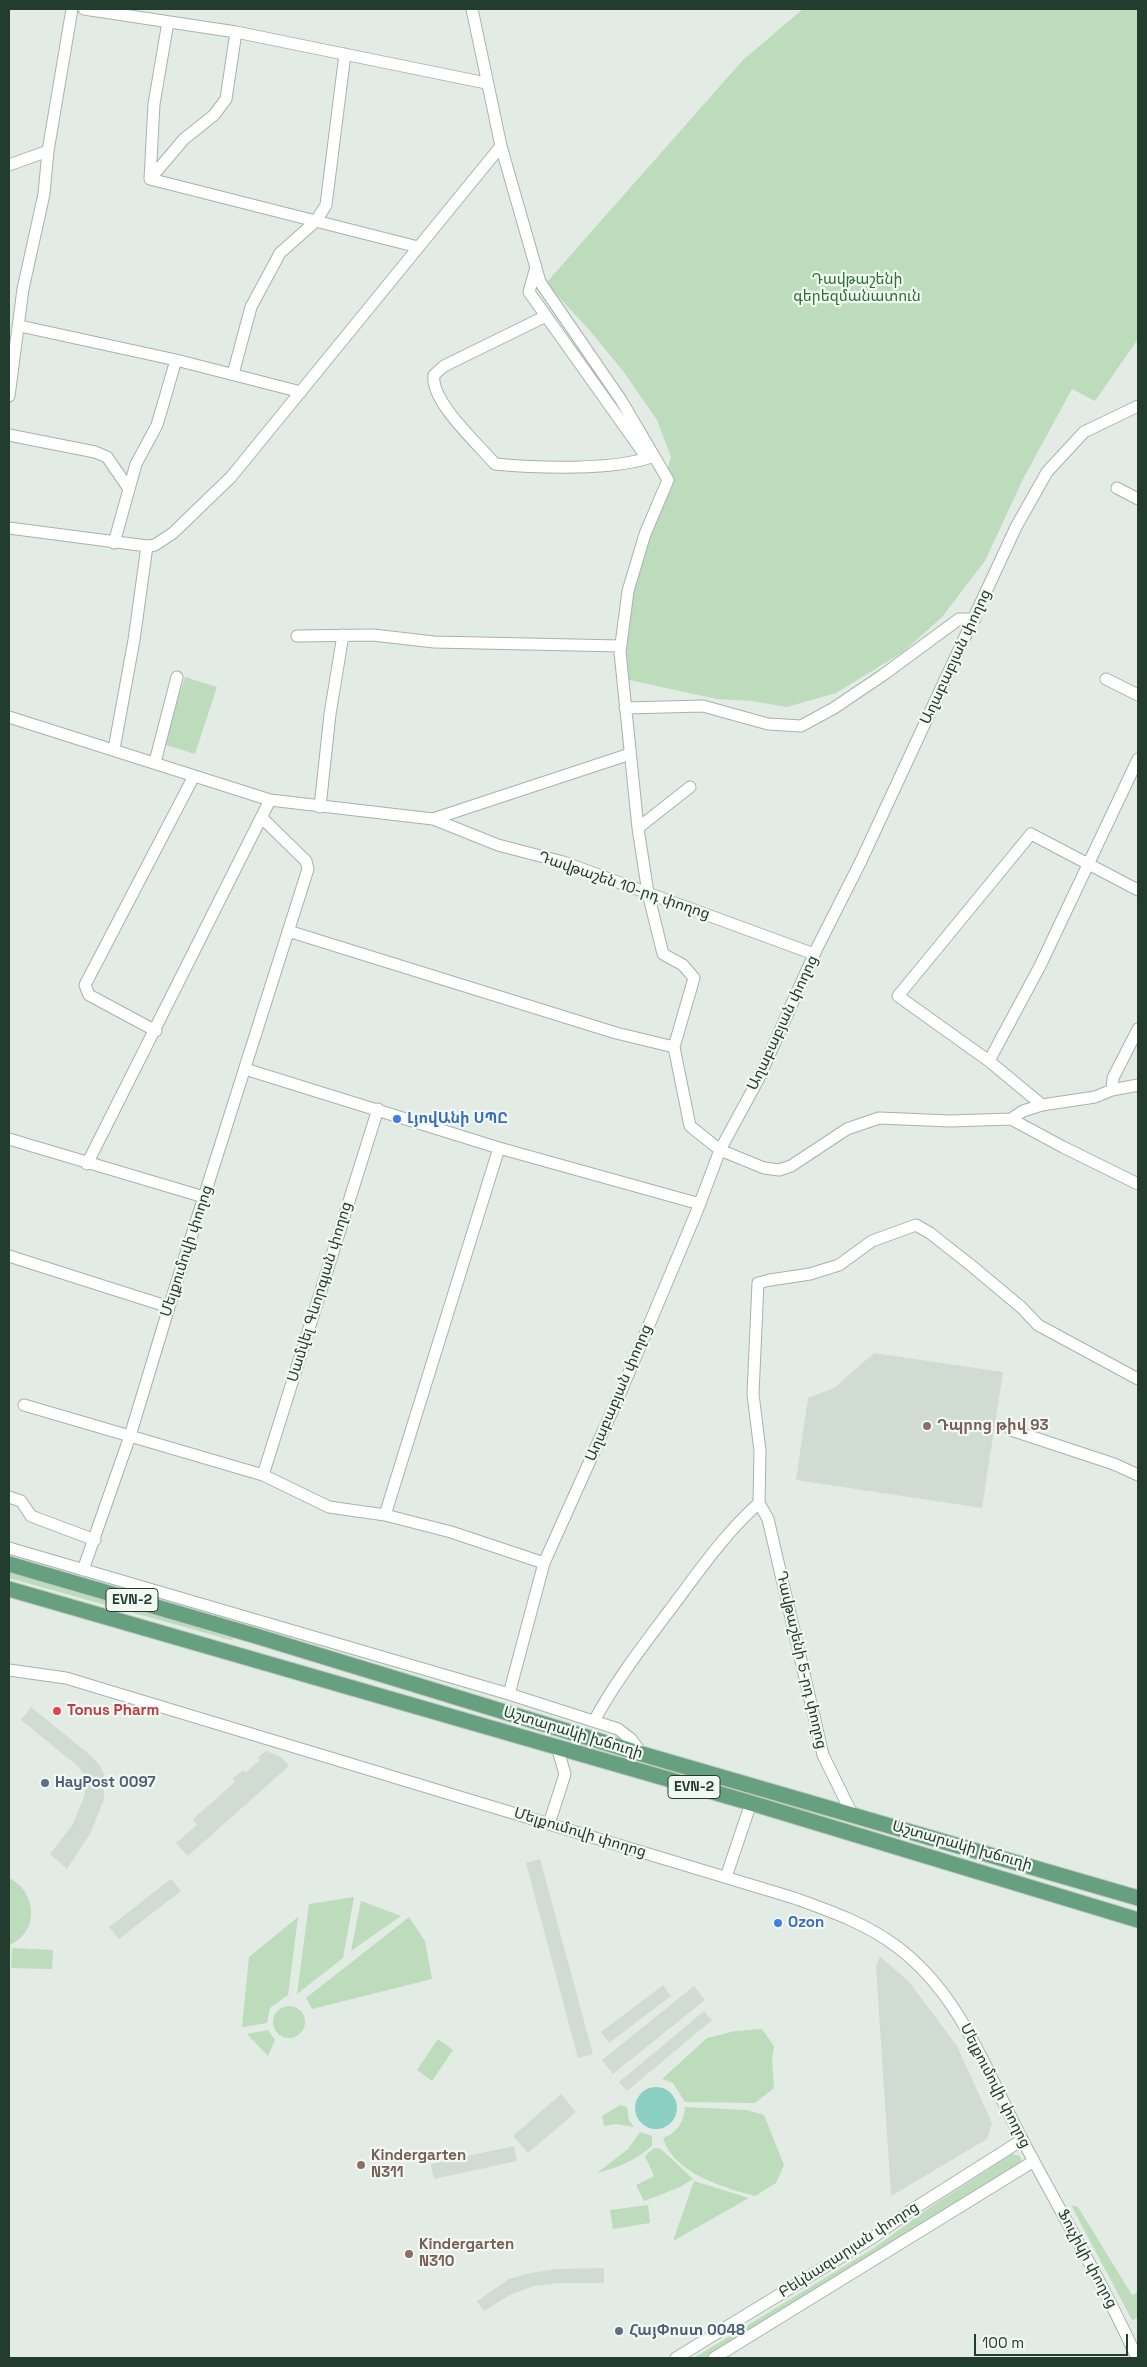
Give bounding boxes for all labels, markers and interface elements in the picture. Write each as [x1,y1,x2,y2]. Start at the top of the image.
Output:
park label: Դավթաշենի գերեզմանատուն [793,271,921,306]
street label: Աղաբաբյան փողոց [917,587,995,727]
street label: Դավթաշեն 10-րդ փողոց [536,848,712,924]
street label: Աղաբաբյան փողոց [744,953,822,1093]
place label: ԼյովԱնի ՍՊԸ [407,1110,508,1128]
marker: ԼյովԱնի ՍՊԸ [391,1113,403,1125]
street label: Մելքումովի փողոց [157,1183,217,1319]
street label: Սամվել Գևորգյան փողոց [284,1200,356,1384]
street label: Աղաբաբյան փողոց [582,1322,656,1464]
place label: Դպրոց թիվ 93 [937,1417,1049,1435]
marker: Դպրոց թիվ 93 [921,1420,933,1432]
street label: Դավթաշենի 5-րդ փողոց [772,1569,830,1751]
road number: EVN-2 [106,1588,158,1612]
place label: Tonus Pharm [67,1702,159,1720]
street label: Աշտարակի խճուղի [501,1703,645,1763]
marker: Tonus Pharm [51,1705,63,1717]
place label: HayPost 0097 [55,1774,156,1792]
road number: EVN-2 [668,1775,720,1798]
marker: HayPost 0097 [39,1777,51,1789]
street label: Մելքումովի փողոց [512,1804,648,1862]
street label: Աշտարակի խճուղի [890,1817,1034,1875]
place label: Ozon [788,1914,824,1932]
marker: Ozon [772,1917,784,1929]
street label: Մելքումովի փողոց [956,2021,1034,2151]
place label: Kindergarten N311 [371,2147,466,2182]
marker: Kindergarten N311 [355,2159,367,2171]
street label: Բեկնազարյան փողոց [776,2198,922,2302]
street label: Ֆուչիկի փողոց [1053,2206,1121,2312]
place label: Kindergarten N310 [419,2236,514,2271]
marker: Kindergarten N310 [403,2248,415,2260]
place label: ՀայՓոստ 0048 [629,2322,745,2340]
scale bar [977,2324,1131,2356]
marker: ՀայՓոստ 0048 [613,2325,625,2337]
text: 100 m [982,2333,1024,2352]

